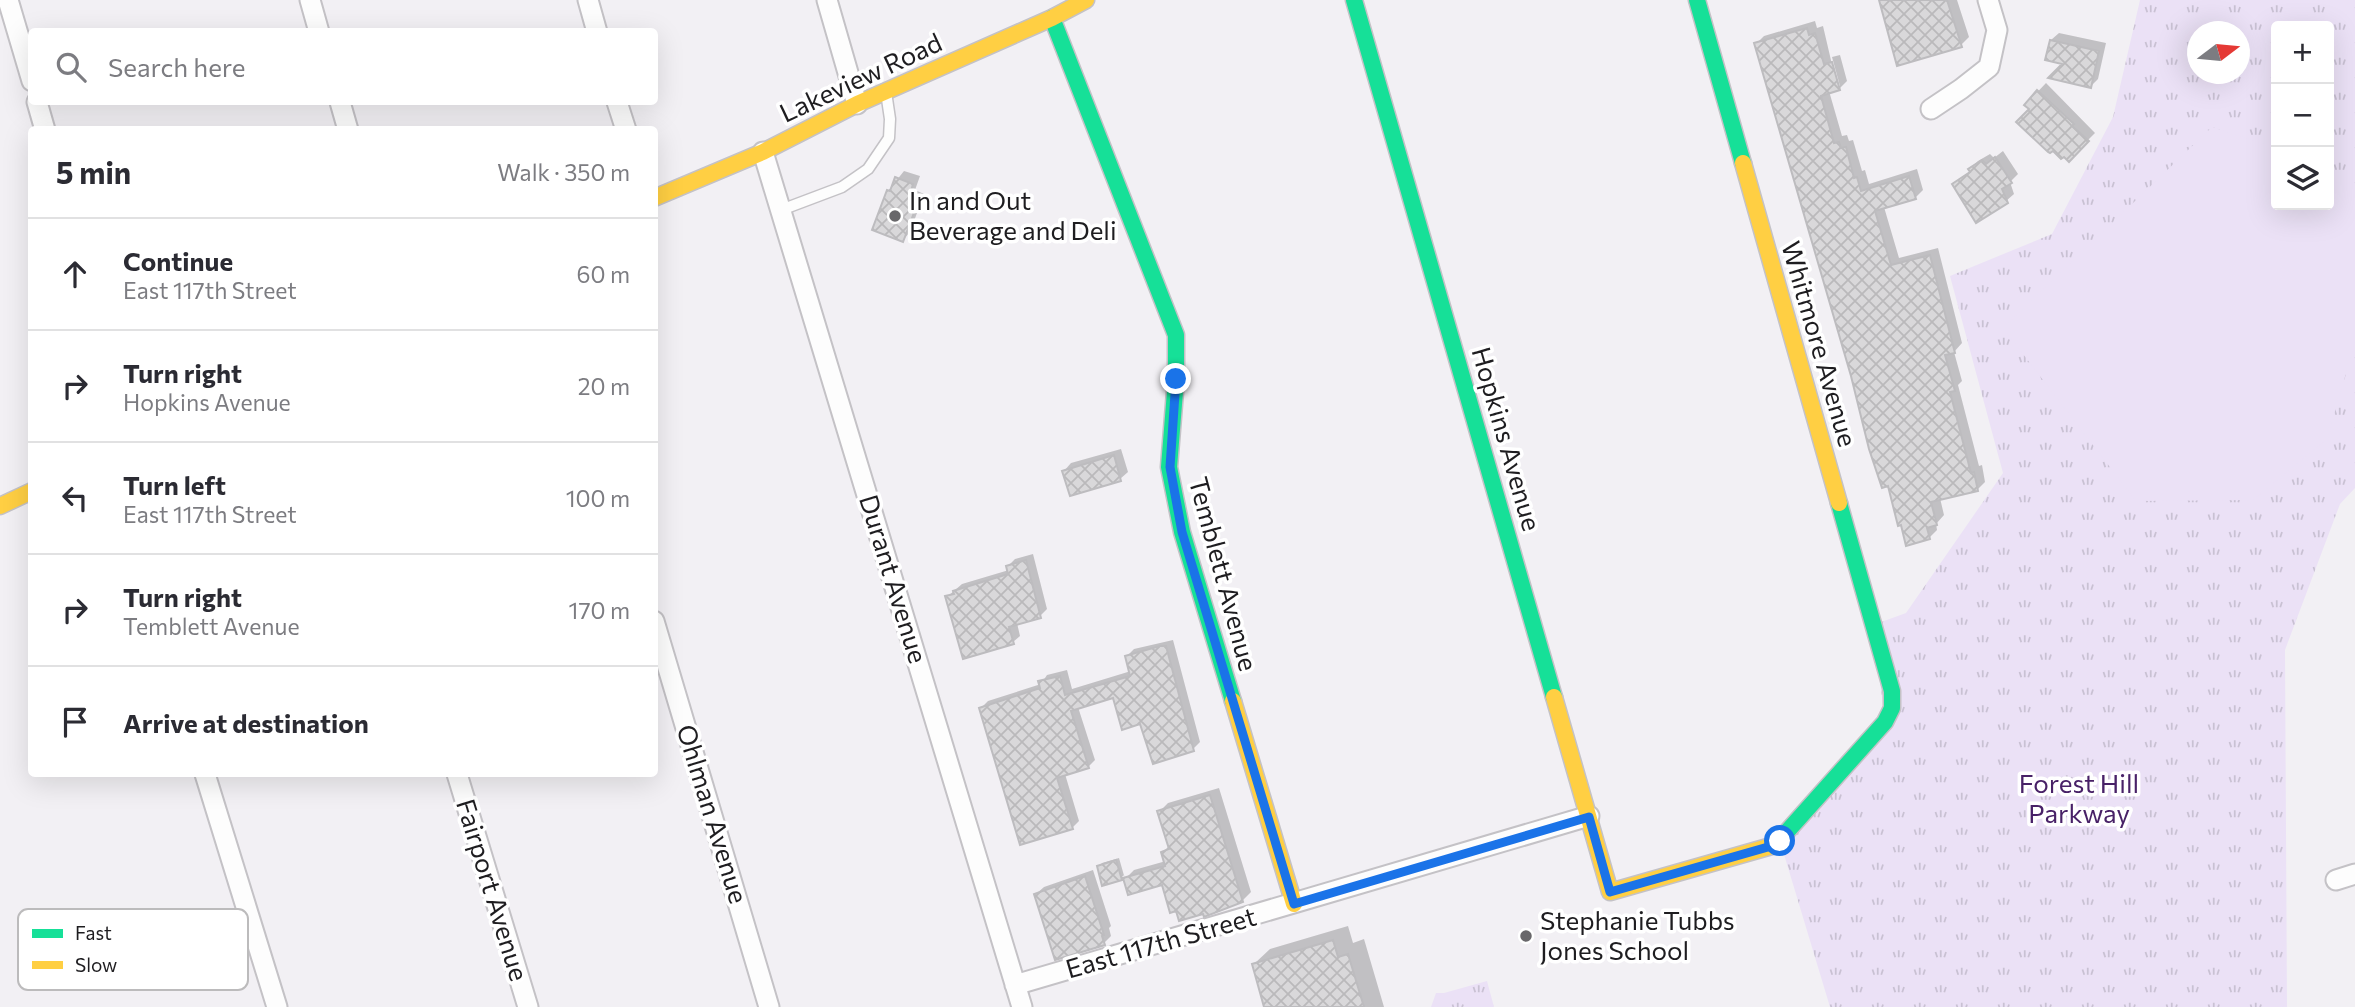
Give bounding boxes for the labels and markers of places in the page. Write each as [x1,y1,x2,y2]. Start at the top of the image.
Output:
place label: In and Out Beverage and Deli [909,184,1117,245]
marker: In and Out Beverage and Deli [887,208,903,224]
place label: Stephanie Tubbs Jones School [1540,904,1735,965]
marker: Stephanie Tubbs Jones School [1518,928,1534,944]

